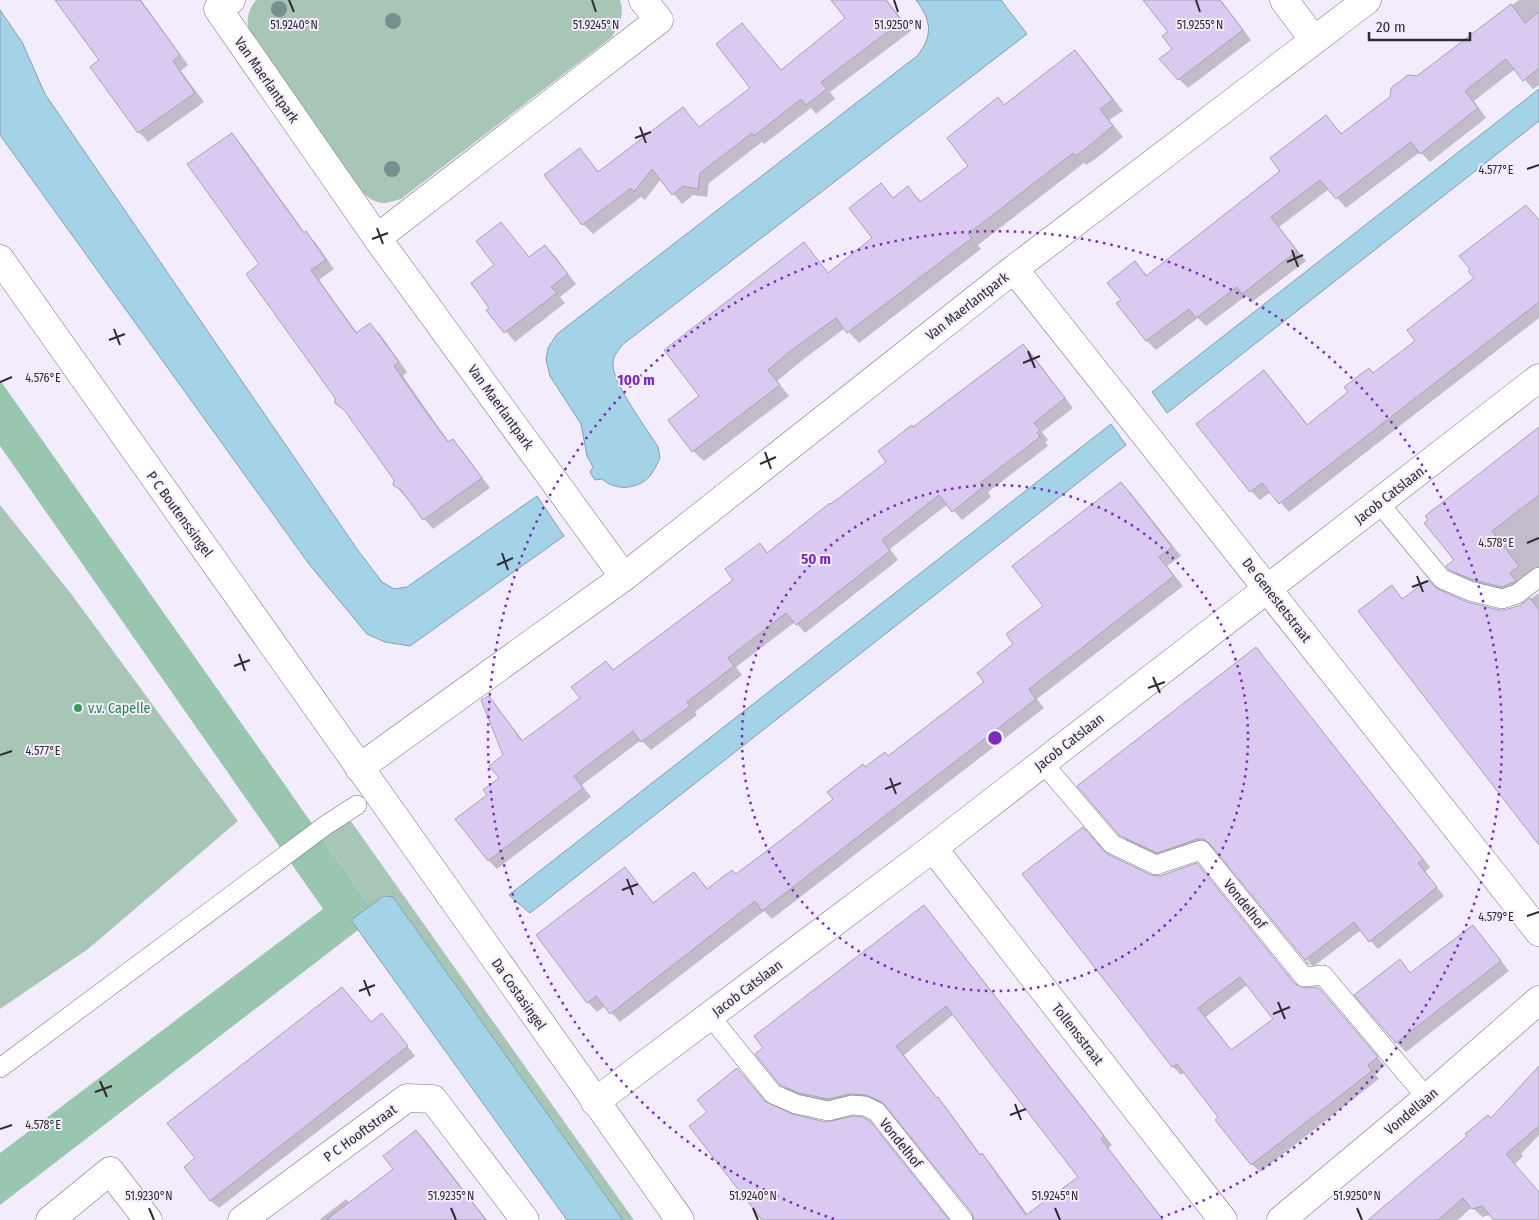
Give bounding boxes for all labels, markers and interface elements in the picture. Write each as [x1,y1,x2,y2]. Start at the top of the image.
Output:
scale bar [1369,10,1470,42]
text: 51.9240°N [270,18,318,32]
text: 51.9245°N [573,18,619,32]
text: 51.9250°N [874,18,922,32]
text: 51.9255°N [1177,18,1223,32]
text: 20 m [1376,18,1406,36]
street label: Van Maerlantpark [231,34,303,127]
text: 4.577°E [1479,163,1514,177]
street label: Van Maerlantpark [922,268,1013,344]
street label: Van Maerlantpark [464,362,537,453]
text: 4.576°E [25,371,61,385]
text: 100 m [617,371,655,389]
street label: Jacob Catslaan [1351,463,1427,528]
street label: P C Boutenssingel [143,468,217,561]
text: 4.578°E [1478,536,1514,550]
text: 50 m [801,550,831,568]
street label: De Genestetstraat [1238,555,1315,646]
place label: v.v. Capelle [88,700,151,717]
marker: v.v. Capelle [72,702,84,714]
street label: Jacob Catslaan [1031,710,1107,775]
centre of rings [986,729,1004,747]
text: 4.577°E [26,744,61,758]
street label: Vondelhof [1220,876,1271,934]
text: 4.579°E [1478,910,1514,924]
street label: Da Costasingel [488,955,550,1034]
street label: Jacob Catslaan [709,956,786,1020]
street label: Tollensstraat [1048,1000,1107,1069]
street label: Vondellaan [1381,1084,1441,1139]
street label: P C Hooftstraat [320,1101,401,1166]
street label: Vondelhof [876,1115,927,1173]
text: 4.578°E [25,1118,61,1132]
text: 51.9230°N [125,1189,173,1203]
text: 51.9235°N [428,1189,474,1203]
text: 51.9240°N [729,1189,777,1203]
text: 51.9245°N [1032,1189,1078,1203]
text: 51.9250°N [1333,1189,1381,1203]

